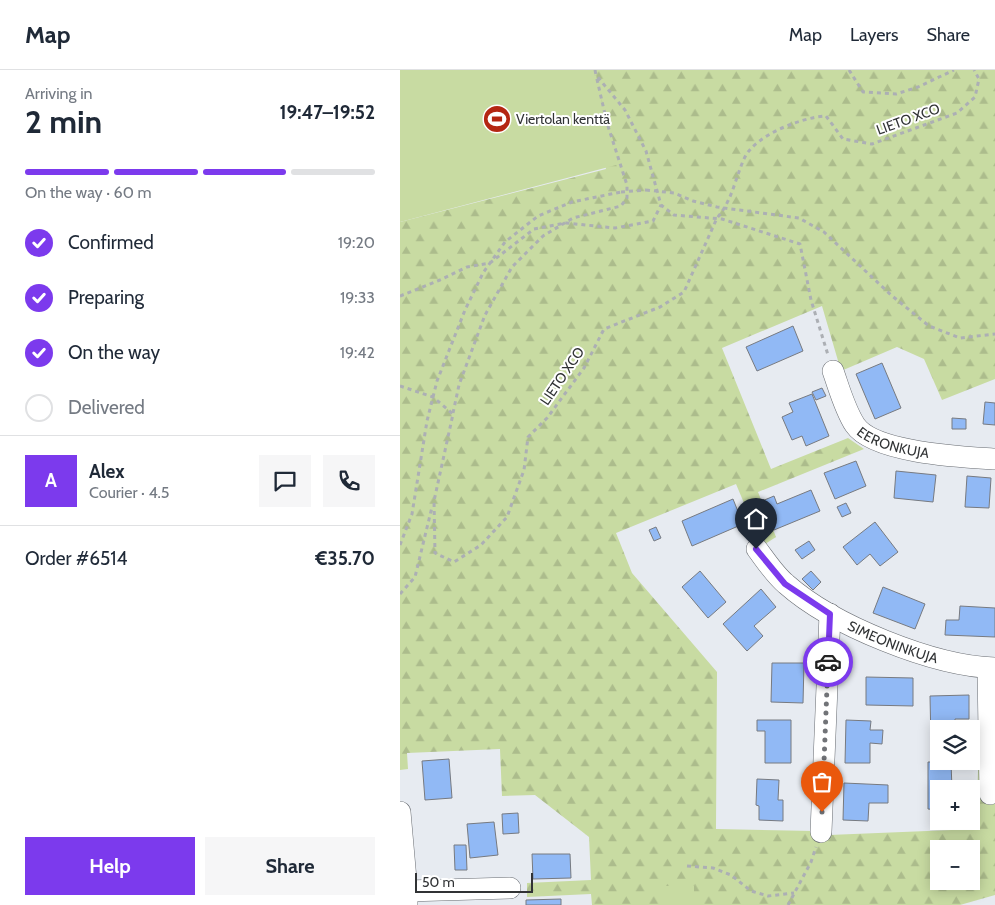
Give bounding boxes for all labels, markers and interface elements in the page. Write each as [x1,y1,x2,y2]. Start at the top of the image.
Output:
text: Map [25,20,71,49]
text: Map [789,24,822,46]
text: Layers [850,24,899,46]
text: Share [927,24,970,46]
text: Arriving in [25,84,92,103]
street label: LIETO XCO [874,99,943,139]
text: 19:47–19:52 [279,101,375,124]
text: 2 min [25,102,102,141]
sports icon: Viertolan kenttä [482,104,512,134]
place label: Viertolan kenttä [516,110,610,128]
text: On the way · 60 m [25,183,151,202]
icon: check [25,229,53,257]
text: Confirmed [68,231,154,254]
text: 19:20 [338,233,375,252]
icon: check [25,284,53,312]
text: Preparing [68,286,144,309]
text: 19:33 [340,288,375,307]
icon: check [25,339,53,367]
text: On the way [68,341,160,364]
text: 19:42 [340,343,375,362]
street label: LIETO XCO [536,343,588,409]
text: Delivered [68,396,145,419]
street label: EERONKUJA [853,423,931,462]
button: chat [259,455,311,507]
button: phone [323,455,375,507]
text: Alex [89,460,125,483]
text: A [45,469,57,492]
text: Courier · 4.5 [89,483,170,502]
pin [735,498,777,549]
icon: home [742,505,770,533]
text: Order #6514 [25,547,127,570]
text: €35.70 [315,547,375,570]
street label: SIMEONINKUJA [845,616,940,667]
courier [803,637,853,687]
icon: car [814,648,842,676]
map controls [930,720,980,890]
button: layers [930,720,980,770]
pin [801,761,843,812]
icon: bag [808,768,836,796]
button: + [930,780,980,830]
button: Help [25,837,195,895]
button: Share [205,837,375,895]
button: − [930,840,980,890]
scale bar [415,870,532,893]
text: 50 m [422,873,455,891]

